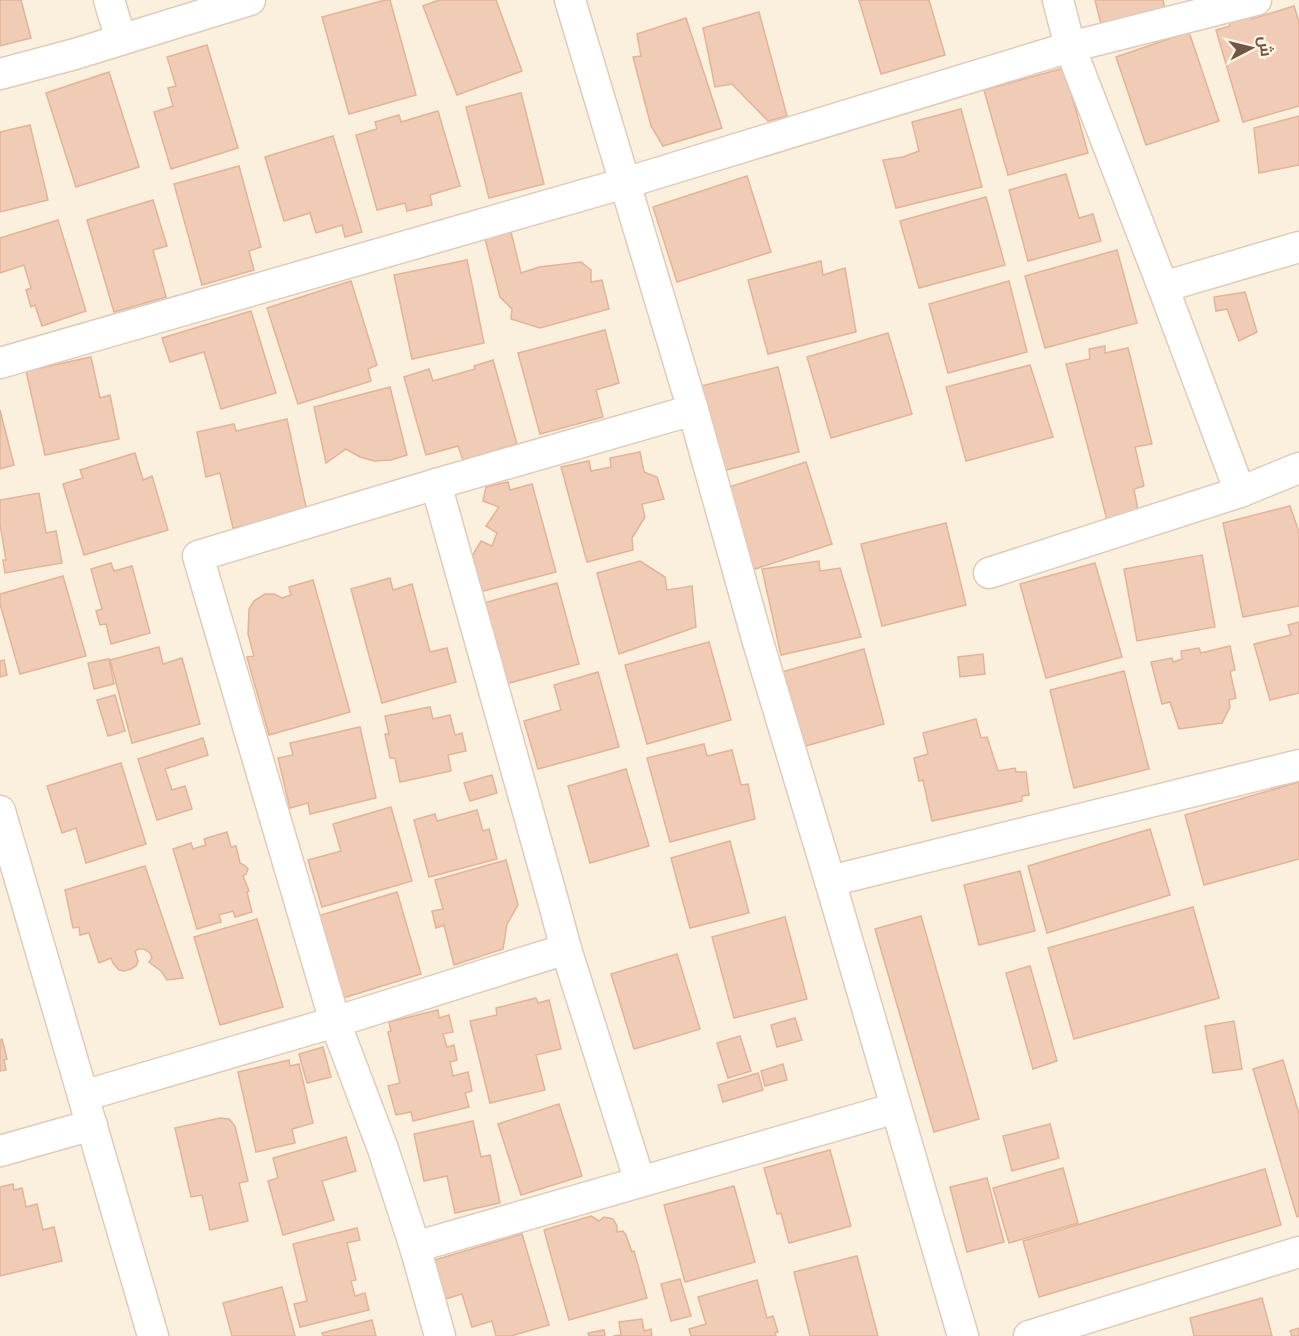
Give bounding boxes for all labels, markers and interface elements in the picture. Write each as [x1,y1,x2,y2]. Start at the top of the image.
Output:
north arrow [1221,18,1281,78]
text: ش [1255,35,1277,58]

